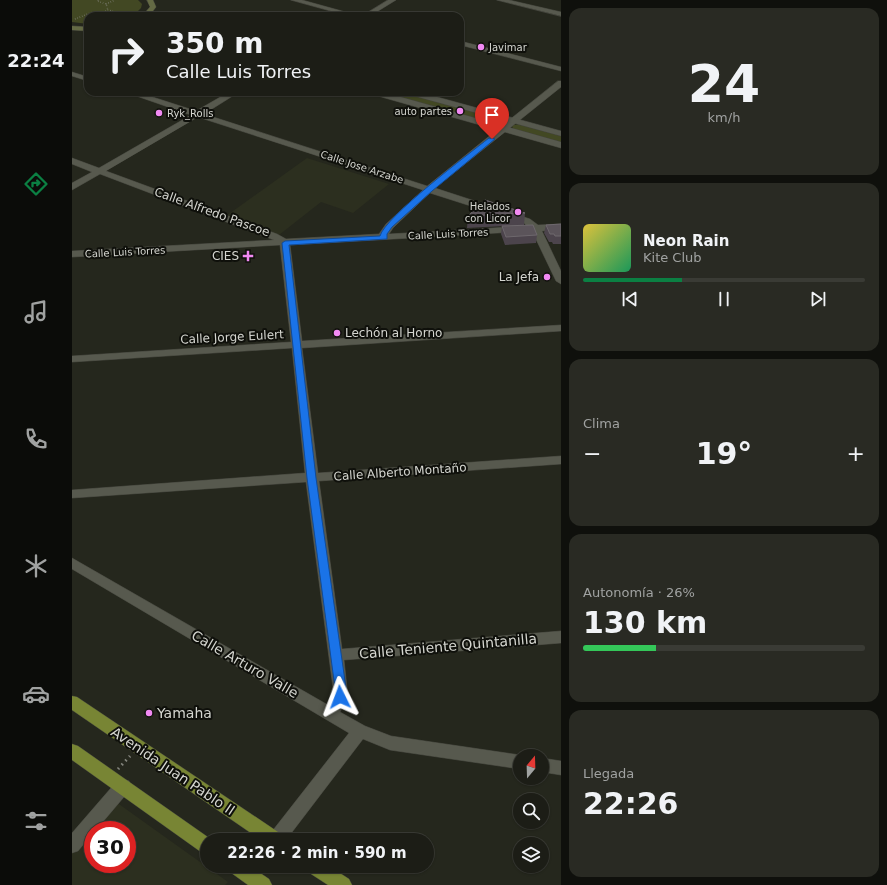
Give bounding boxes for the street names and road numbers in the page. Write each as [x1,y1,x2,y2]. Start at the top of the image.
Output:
street label: Calle Jose Arzabe [319,148,405,186]
street label: Calle Alfredo Pascoe [152,185,272,239]
street label: Calle Luis Torres [407,226,489,242]
street label: Calle Luis Torres [84,244,166,260]
street label: Calle Jorge Eulert [180,327,284,347]
street label: Calle Alberto Montaño [333,460,467,484]
street label: Calle Arturo Valle [189,627,301,701]
street label: Calle Teniente Quintanilla [358,630,538,662]
street label: Avenida Juan Pablo II [108,724,238,818]

